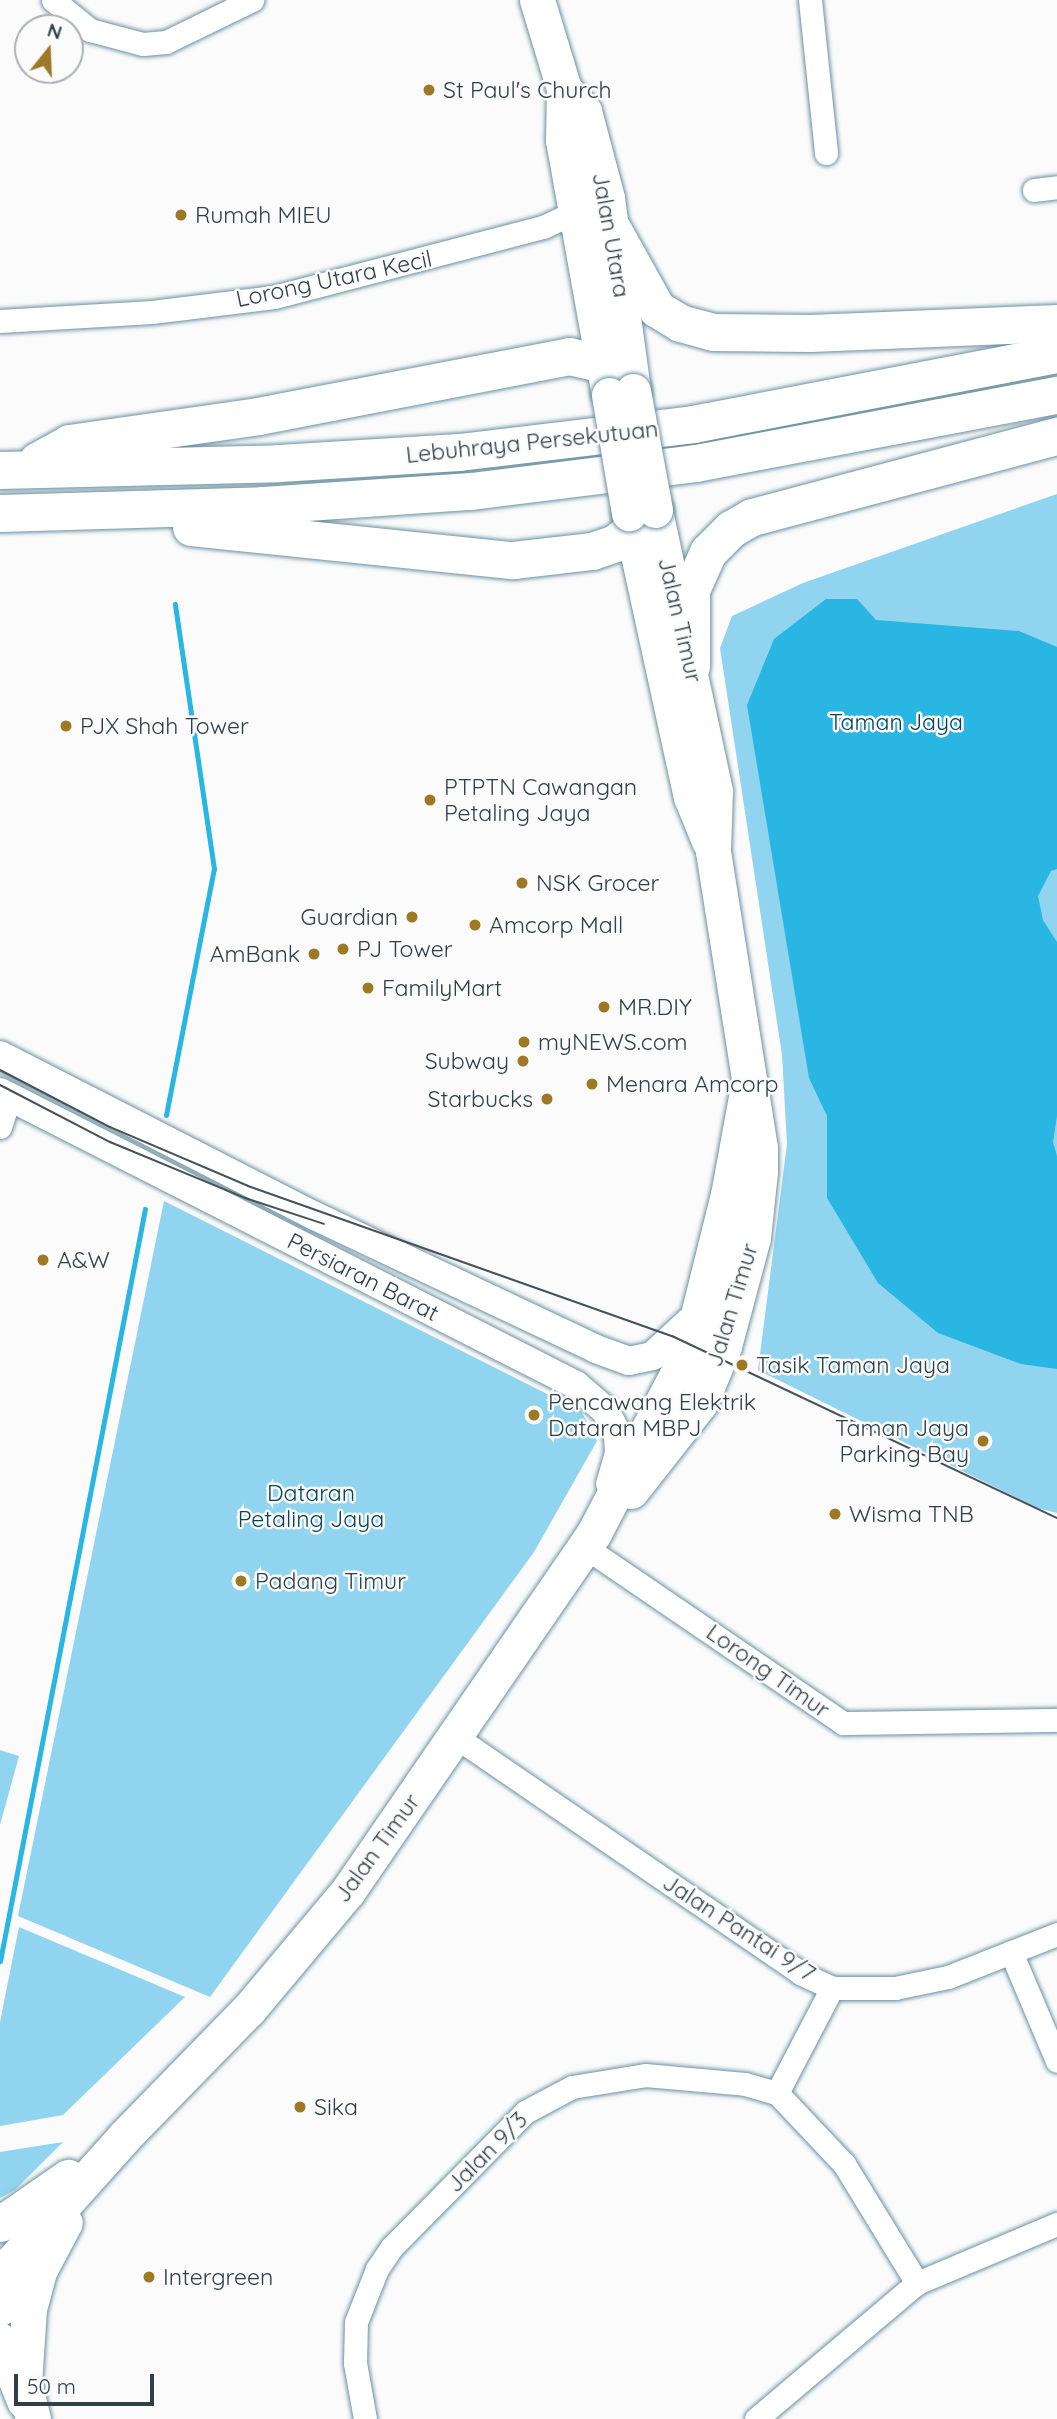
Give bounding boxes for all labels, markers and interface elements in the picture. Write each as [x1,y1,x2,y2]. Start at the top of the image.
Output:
north arrow [14,14,84,84]
text: N [45,17,65,45]
place label: St Paul's Church [443,76,612,104]
marker: St Paul's Church [421,82,437,98]
street label: Jalan Utara [586,170,636,300]
place label: Rumah MIEU [195,201,332,229]
marker: Rumah MIEU [173,207,189,223]
street label: Lorong Utara Kecil [234,245,434,313]
street label: Lebuhraya Persekutuan [404,415,660,469]
street label: Jalan Timur [652,555,708,685]
park label: Taman Jaya [829,708,963,736]
place label: PJX Shah Tower [80,712,249,740]
marker: PJX Shah Tower [58,718,74,734]
place label: PTPTN Cawangan Petaling Jaya [444,773,637,827]
marker: PTPTN Cawangan Petaling Jaya [422,792,438,808]
place label: NSK Grocer [536,869,659,897]
marker: NSK Grocer [514,875,530,891]
place label: Guardian [301,903,398,931]
marker: Guardian [404,909,420,925]
place label: Amcorp Mall [489,911,623,939]
marker: Amcorp Mall [467,917,483,933]
place label: PJ Tower [357,935,453,963]
place label: AmBank [210,940,300,968]
marker: PJ Tower [335,941,351,957]
marker: AmBank [306,946,322,962]
place label: FamilyMart [382,974,502,1002]
marker: FamilyMart [360,980,376,996]
place label: MR.DIY [618,993,692,1021]
marker: MR.DIY [596,999,612,1015]
place label: myNEWS.com [538,1028,688,1056]
marker: myNEWS.com [516,1034,532,1050]
place label: Subway [425,1047,509,1075]
marker: Subway [515,1053,531,1069]
place label: Menara Amcorp [606,1070,778,1098]
marker: Menara Amcorp [584,1076,600,1092]
place label: Starbucks [428,1085,533,1113]
marker: Starbucks [539,1091,555,1107]
street label: Persiaran Barat [283,1227,443,1327]
street label: Jalan Timur [700,1240,764,1370]
place label: A&W [57,1246,110,1274]
marker: A&W [35,1252,51,1268]
place label: Tasik Taman Jaya [756,1351,950,1379]
marker: Tasik Taman Jaya [734,1357,750,1373]
place label: Pencawang Elektrik Dataran MBPJ [548,1388,756,1442]
marker: Pencawang Elektrik Dataran MBPJ [526,1407,542,1423]
place label: Taman Jaya Parking Bay [835,1414,969,1468]
marker: Taman Jaya Parking Bay [975,1433,991,1449]
park label: Dataran Petaling Jaya [238,1479,384,1533]
place label: Wisma TNB [849,1500,974,1528]
marker: Wisma TNB [827,1506,843,1522]
place label: Padang Timur [255,1567,406,1595]
marker: Padang Timur [233,1573,249,1589]
street label: Lorong Timur [701,1618,835,1724]
street label: Jalan Timur [328,1788,426,1908]
street label: Jalan Pantai 9/7 [658,1868,820,1988]
place label: Sika [314,2093,358,2121]
marker: Sika [292,2099,308,2115]
street label: Jalan 9/3 [441,2106,533,2198]
place label: Intergreen [163,2263,273,2291]
marker: Intergreen [141,2269,157,2285]
scale bar [18,2360,158,2404]
text: 50 m [27,2373,76,2399]

